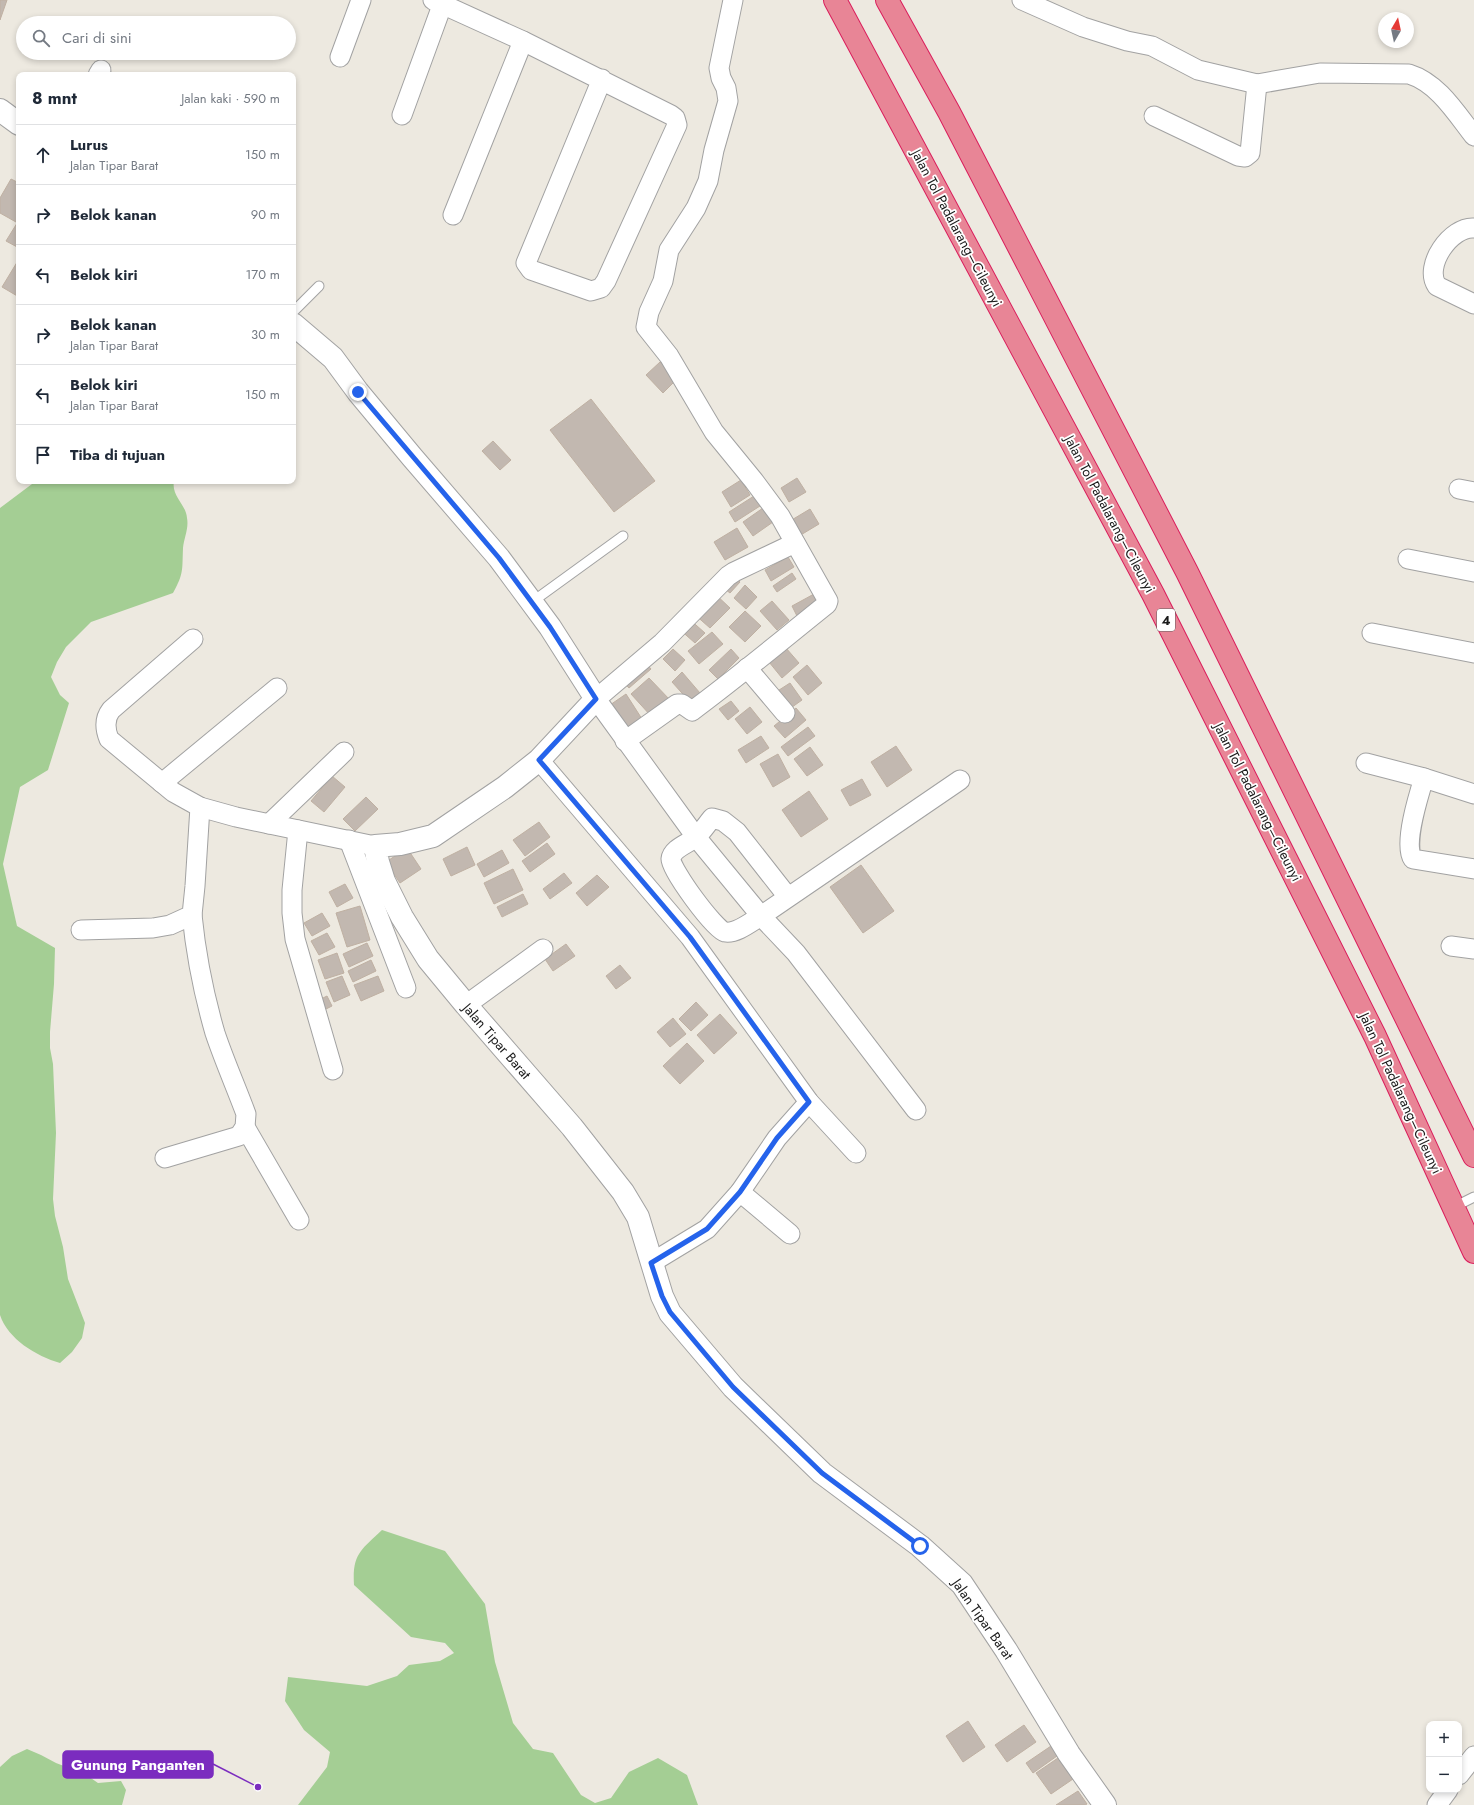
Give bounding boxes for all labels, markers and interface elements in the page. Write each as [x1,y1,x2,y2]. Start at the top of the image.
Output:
north arrow [1378,12,1414,48]
search box [16,16,296,60]
icon: search [30,27,52,49]
text: Cari di sini [62,27,132,49]
text: 8 mnt [32,86,77,110]
text: Jalan kaki · 590 m [181,89,280,108]
text: Lurus [70,134,108,156]
icon: ahead [32,144,54,166]
street label: Jalan Tol Padalarang–Cileunyi [906,144,1007,310]
text: 150 m [245,145,280,164]
text: Jalan Tipar Barat [70,156,158,175]
icon: right [32,204,54,226]
text: Belok kanan [70,204,157,226]
text: 90 m [251,205,280,224]
icon: left [32,264,54,286]
text: Belok kiri [70,264,138,286]
text: 170 m [245,265,280,284]
text: Belok kanan [70,314,157,336]
icon: right [32,324,54,346]
text: 30 m [251,325,280,344]
text: Jalan Tipar Barat [70,336,158,355]
text: Belok kiri [70,374,138,396]
route end [349,383,367,401]
icon: left [32,384,54,406]
text: 150 m [245,385,280,404]
text: Jalan Tipar Barat [70,396,158,415]
street label: Jalan Tol Padalarang–Cileunyi [1059,430,1160,596]
icon: arrive [32,444,54,466]
text: Tiba di tujuan [70,444,165,466]
road number: 4 [1157,609,1175,631]
street label: Jalan Tol Padalarang–Cileunyi [1208,717,1307,885]
street label: Jalan Tipar Barat [457,997,536,1084]
street label: Jalan Tol Padalarang–Cileunyi [1354,1007,1447,1177]
route start [911,1537,929,1555]
street label: Jalan Tipar Barat [946,1573,1019,1664]
map controls [1426,1721,1462,1793]
button: + [1426,1721,1462,1757]
callout: Gunung Panganten [63,1751,213,1778]
text: Gunung Panganten [71,1754,205,1776]
button: − [1426,1757,1462,1793]

